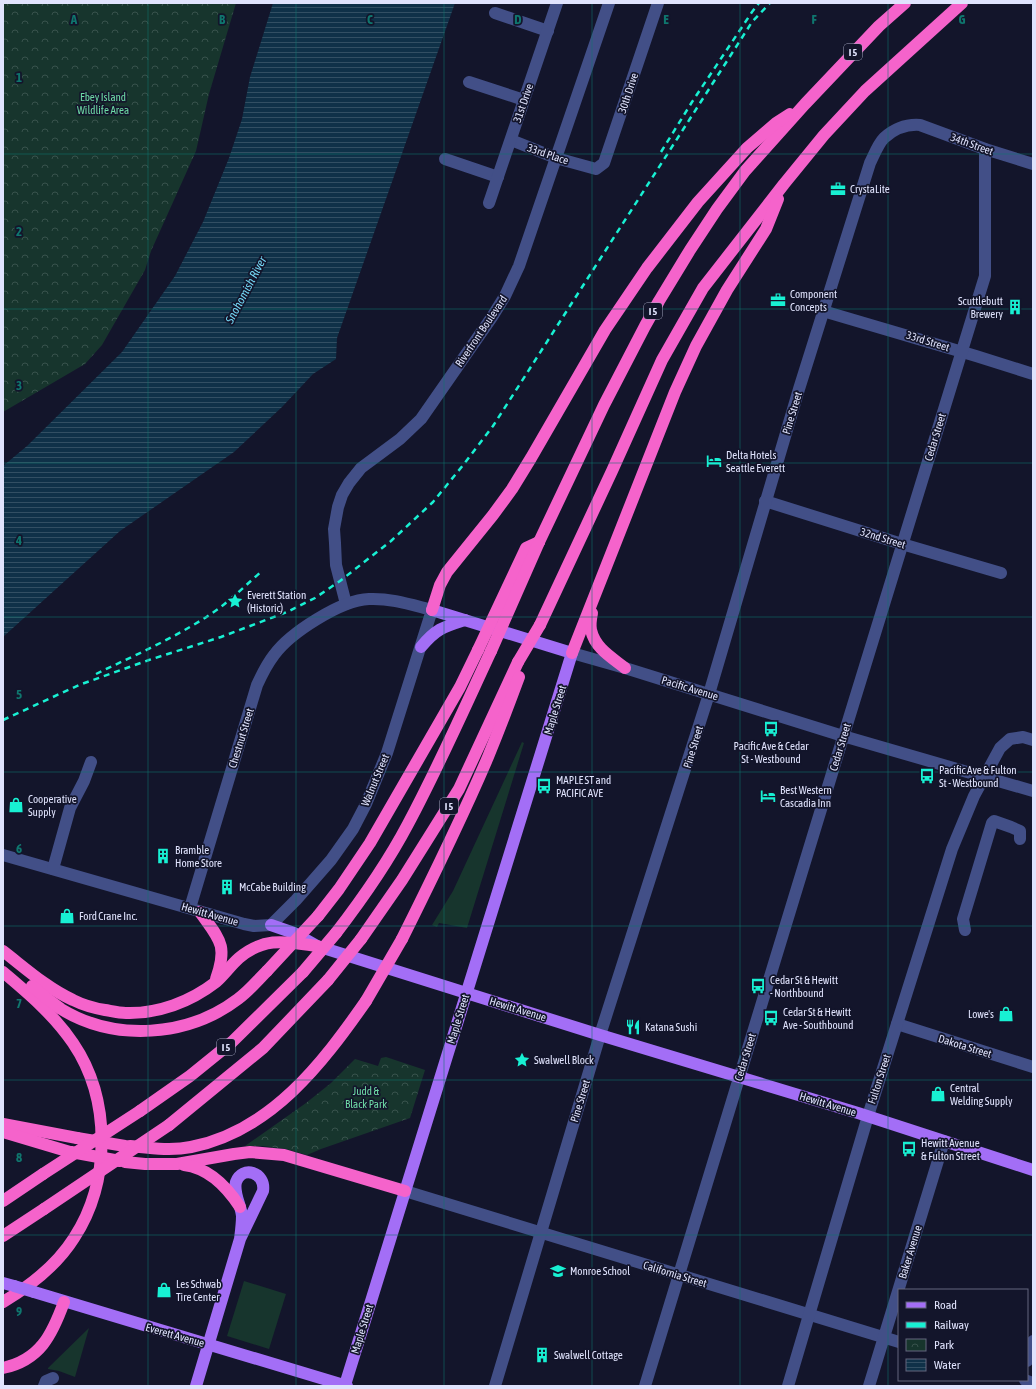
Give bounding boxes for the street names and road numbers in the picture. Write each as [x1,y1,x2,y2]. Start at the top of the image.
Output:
road number: I 5 [844,44,862,60]
street label: 30th Drive [616,71,640,115]
street label: 31st Drive [511,82,535,124]
street label: 34th Street [949,131,995,157]
street label: 33rd Place [526,141,570,167]
street label: Riverfront Boulevard [453,293,509,369]
road number: I 5 [644,303,662,319]
street label: 33rd Street [905,329,951,353]
street label: Pine Street [780,390,804,436]
street label: Cedar Street [922,412,948,462]
street label: 32nd Street [859,525,907,551]
street label: Pacific Avenue [660,674,720,702]
street label: Maple Street [542,684,568,736]
street label: Chestnut Street [226,707,256,769]
street label: Cedar Street [827,722,853,772]
street label: Pine Street [681,724,705,770]
street label: Walnut Street [359,752,391,808]
road number: I 5 [440,798,458,814]
street label: Hewitt Avenue [180,900,240,928]
street label: Maple Street [445,993,471,1045]
street label: Hewitt Avenue [488,995,548,1023]
street label: Cedar Street [732,1032,758,1082]
street label: Dakota Street [937,1032,993,1060]
road number: I 5 [217,1039,235,1055]
street label: Fulton Street [865,1053,893,1105]
street label: Pine Street [568,1078,592,1124]
street label: Hewitt Avenue [798,1090,858,1118]
street label: Baker Avenue [896,1224,924,1280]
street label: California Street [642,1259,708,1289]
street label: Maple Street [349,1303,375,1355]
street label: Everett Avenue [144,1321,206,1349]

